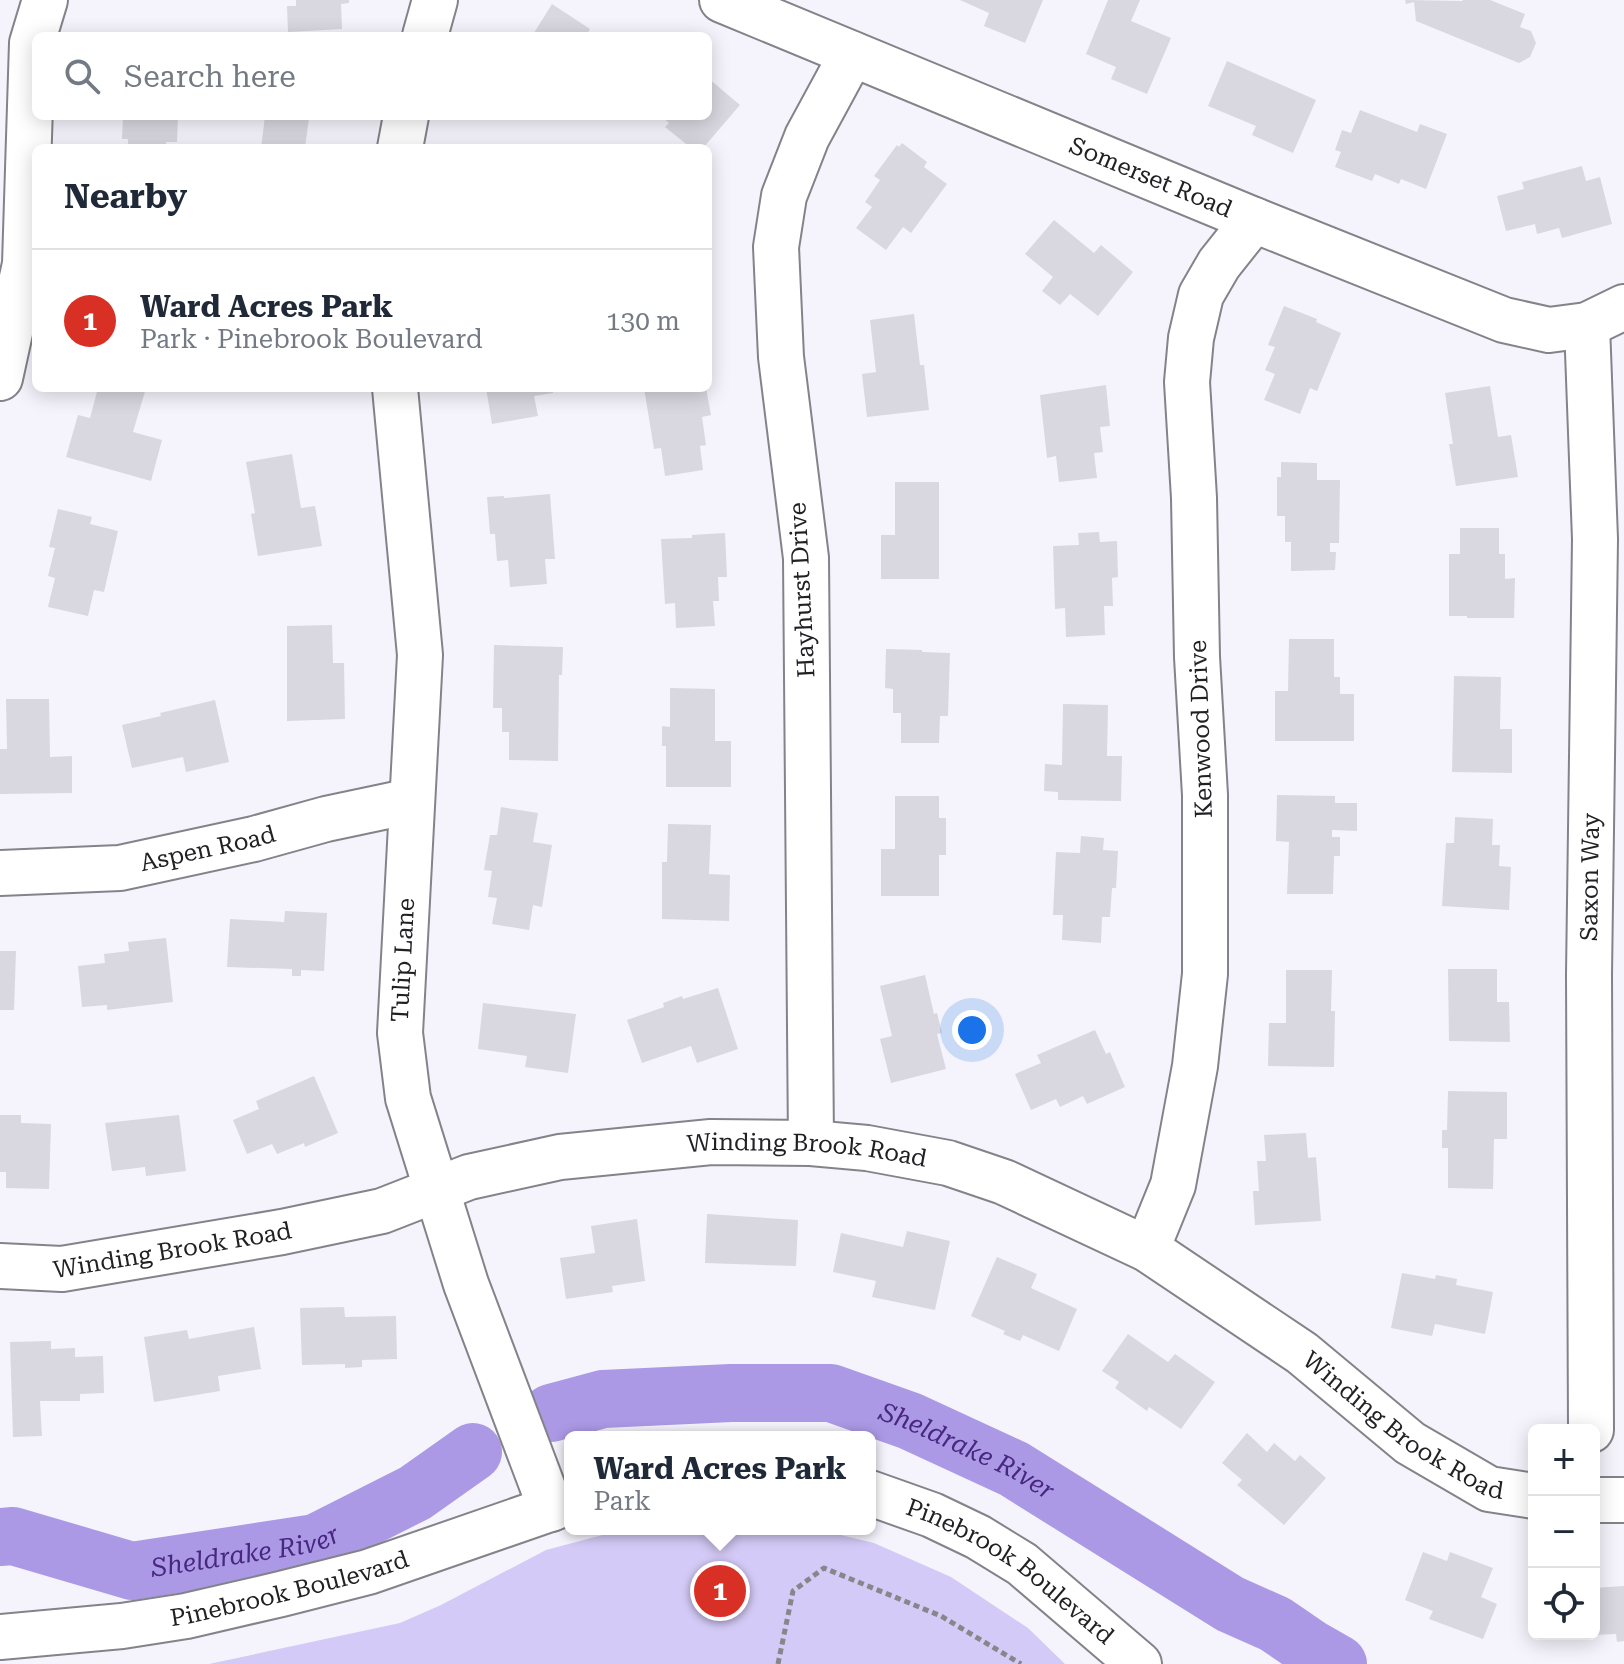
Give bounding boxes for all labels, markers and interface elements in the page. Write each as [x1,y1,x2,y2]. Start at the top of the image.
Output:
search box [32,32,712,120]
icon: search [60,54,104,98]
text: Search here [124,59,296,94]
street label: Somerset Road [1065,131,1236,223]
text: Nearby [64,176,187,216]
text: Ward Acres Park [140,289,393,324]
text: 1 [83,306,97,336]
text: 130 m [606,306,680,336]
text: Park · Pinebrook Boulevard [140,324,483,354]
street label: Hayhurst Drive [783,502,821,678]
street label: Kenwood Drive [1184,639,1218,819]
street label: Saxon Way [1575,812,1605,941]
street label: Aspen Road [138,820,279,877]
street label: Tulip Lane [386,897,420,1023]
your location [952,1010,992,1050]
street label: Winding Brook Road [685,1128,929,1173]
street label: Winding Brook Road [51,1216,294,1284]
street label: Winding Brook Road [1297,1346,1506,1505]
water label: Sheldrake River [875,1396,1060,1506]
map controls [1528,1424,1600,1640]
button: + [1528,1424,1600,1496]
popup [564,1431,876,1535]
text: Ward Acres Park [594,1451,846,1486]
text: Park [594,1486,651,1516]
street label: Pinebrook Boulevard [902,1493,1119,1650]
button: − [1528,1496,1600,1568]
water label: Sheldrake River [148,1519,345,1583]
street label: Pinebrook Boulevard [168,1545,412,1632]
pin: 1 [694,1561,746,1621]
button: locate [1528,1568,1600,1640]

